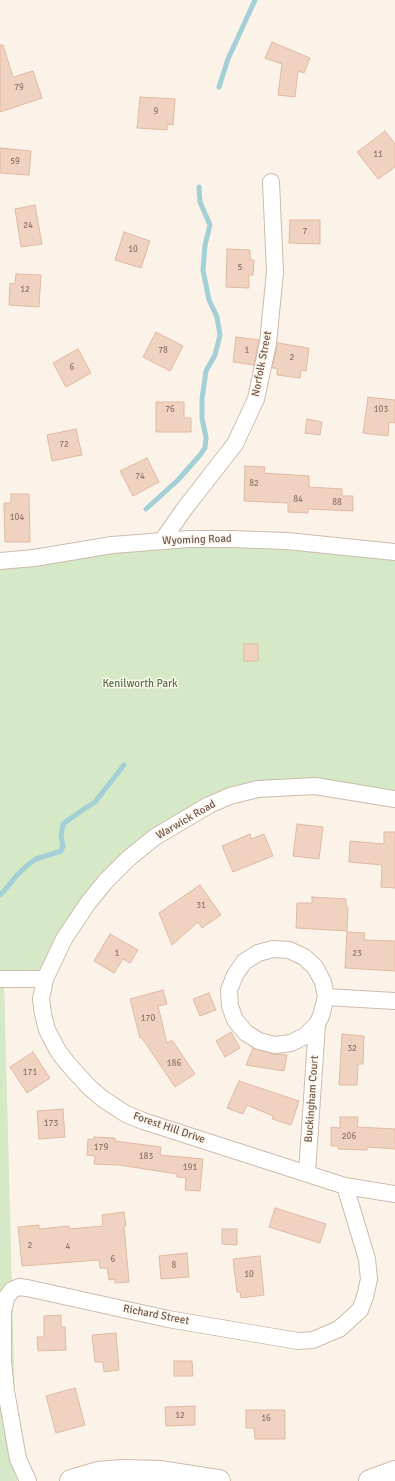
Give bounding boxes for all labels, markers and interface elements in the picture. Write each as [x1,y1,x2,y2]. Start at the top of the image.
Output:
house number: 79 [14,83,24,93]
house number: 9 [154,107,158,117]
house number: 11 [373,150,383,160]
house number: 59 [10,157,20,167]
house number: 24 [23,221,33,231]
house number: 7 [303,227,307,237]
house number: 10 [128,245,138,255]
house number: 5 [238,263,242,273]
house number: 12 [20,285,30,295]
street label: Norfolk Street [249,330,275,398]
house number: 78 [158,346,168,356]
house number: 1 [245,346,249,356]
house number: 2 [290,353,294,363]
house number: 6 [70,363,74,373]
house number: 76 [165,405,175,415]
house number: 103 [374,405,388,415]
house number: 72 [59,440,69,450]
house number: 74 [135,472,145,482]
house number: 82 [249,479,259,489]
house number: 84 [293,495,303,505]
house number: 88 [332,498,342,508]
house number: 104 [10,513,24,523]
street label: Wyoming Road [162,532,232,548]
park label: Kenilworth Park [102,677,178,691]
street label: Warwick Road [154,798,218,842]
house number: 31 [196,901,206,911]
house number: 1 [115,949,119,959]
house number: 23 [352,949,362,959]
house number: 170 [141,1014,155,1024]
house number: 32 [347,1044,357,1054]
street label: Buckingham Court [302,1055,322,1143]
house number: 186 [167,1059,181,1069]
house number: 171 [23,1068,37,1078]
street label: Forest Hill Drive [131,1109,207,1147]
house number: 173 [44,1119,58,1129]
house number: 206 [342,1132,356,1142]
house number: 179 [94,1143,108,1153]
house number: 183 [139,1152,153,1162]
house number: 191 [183,1163,197,1173]
house number: 2 [28,1241,32,1251]
house number: 4 [66,1242,70,1252]
house number: 6 [111,1255,115,1265]
house number: 8 [172,1261,176,1271]
house number: 10 [244,1270,254,1280]
street label: Richard Street [122,1302,190,1328]
house number: 12 [175,1411,185,1421]
house number: 16 [261,1414,271,1424]

